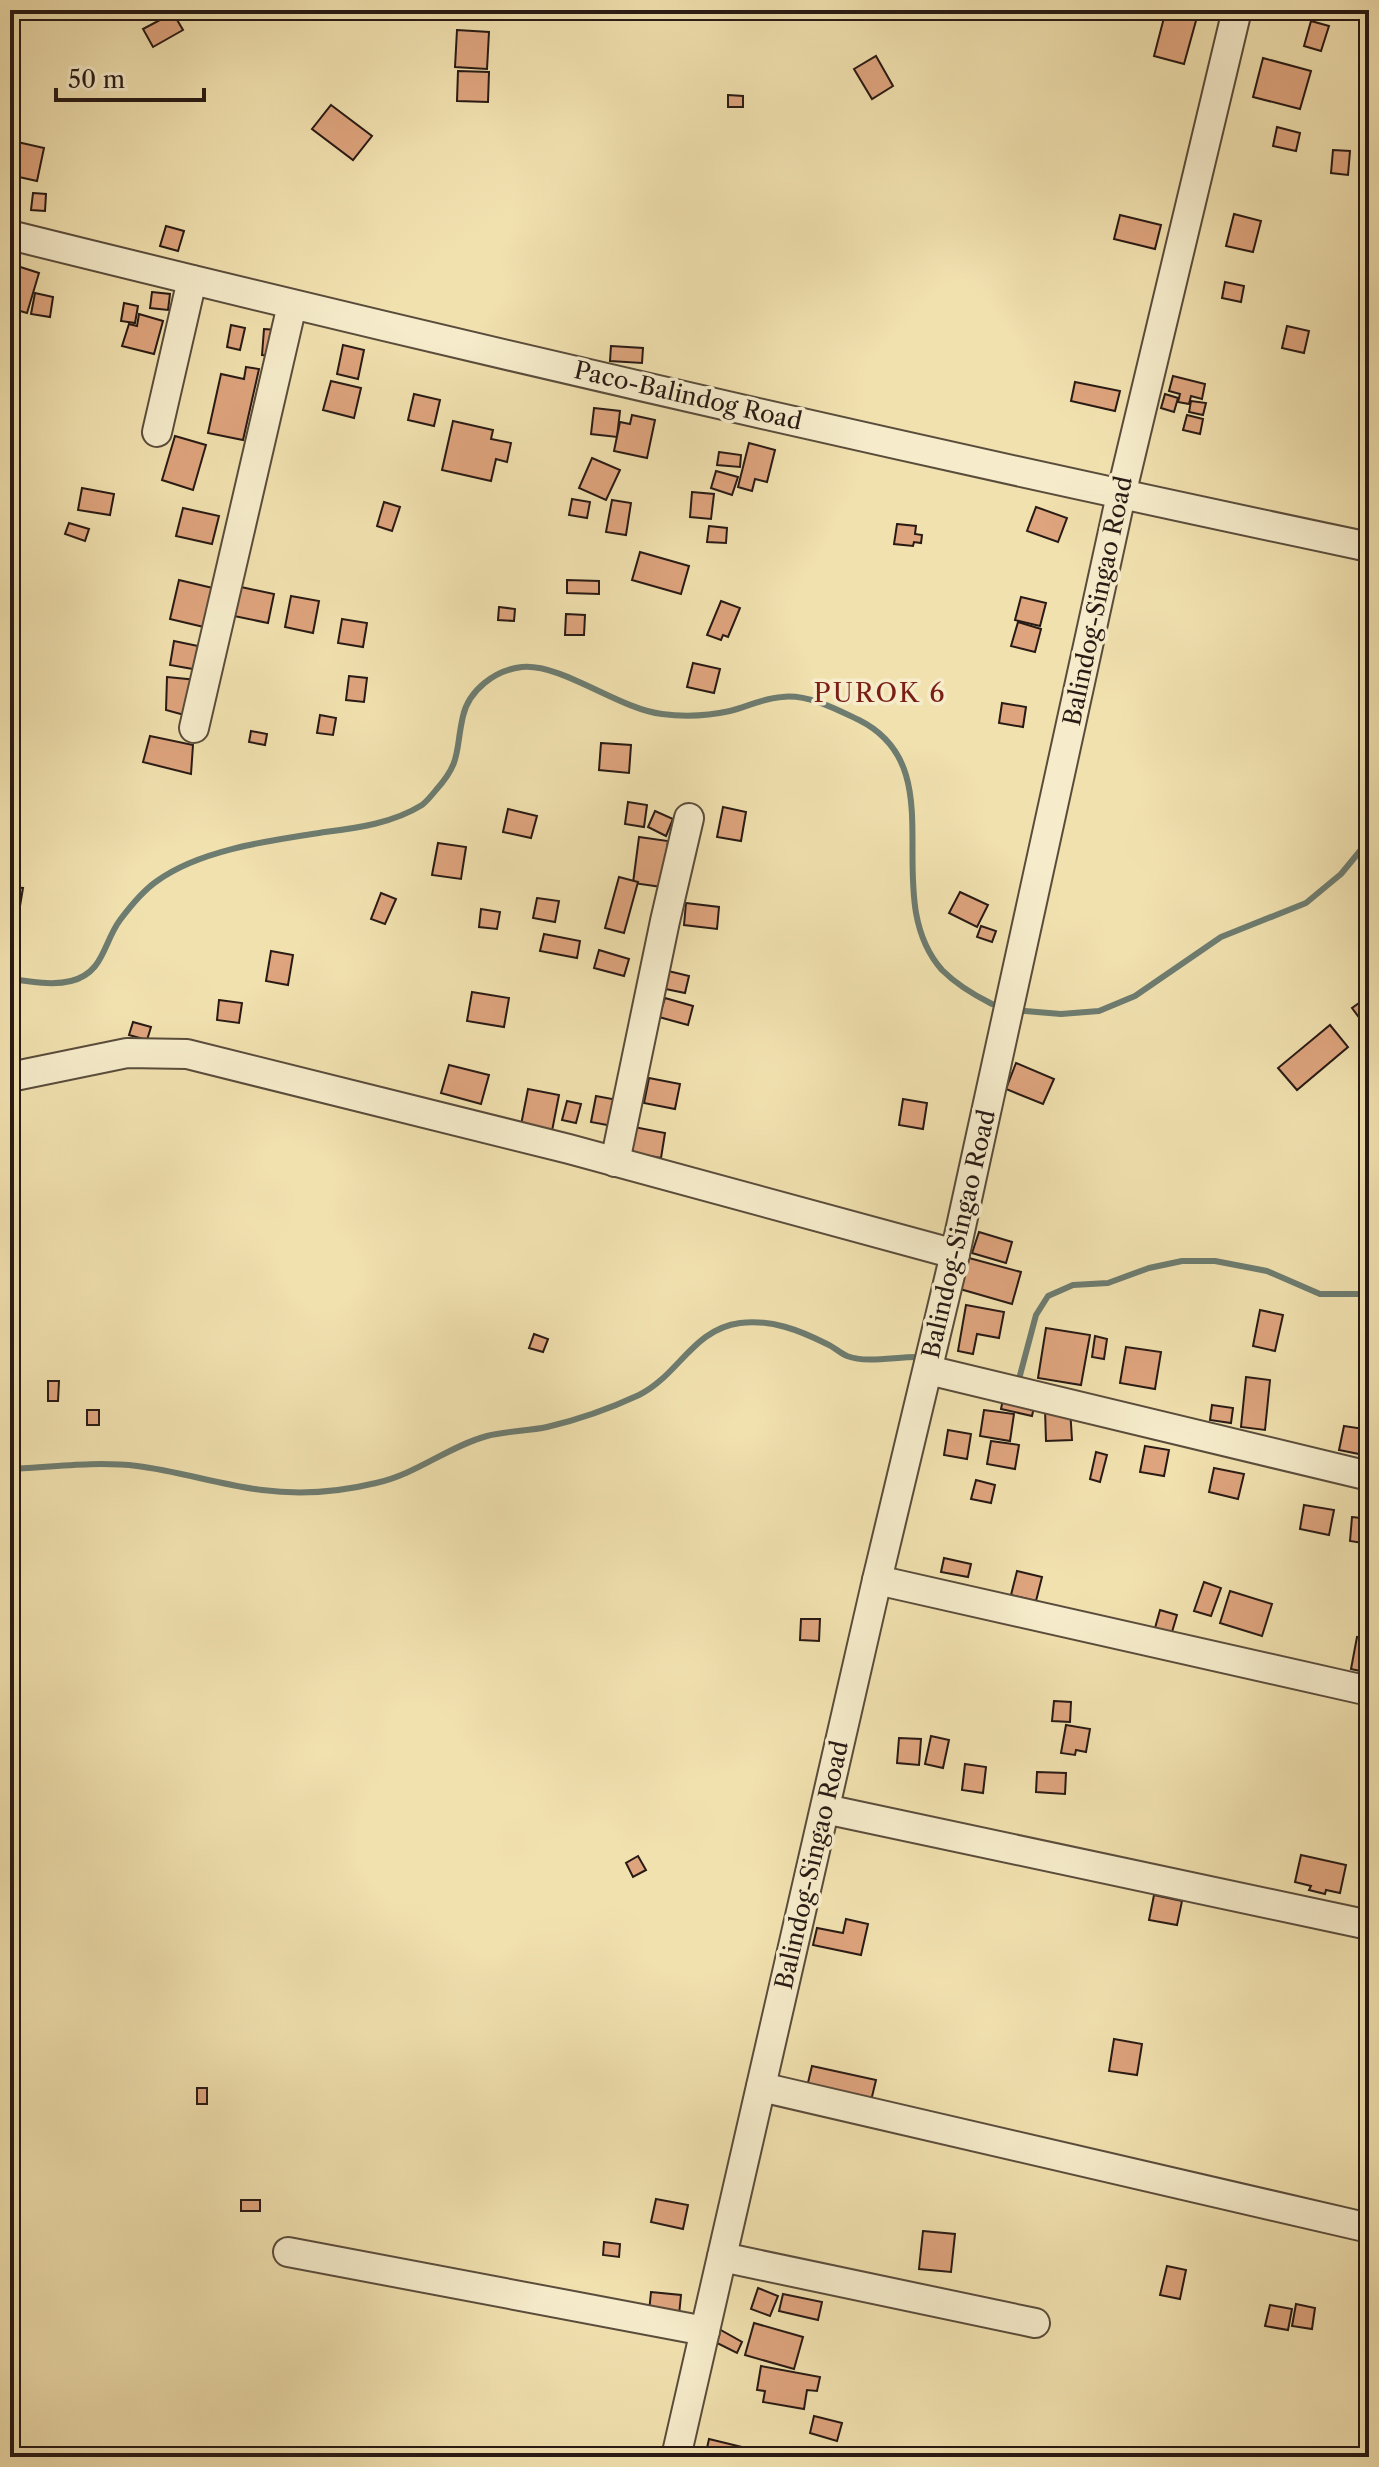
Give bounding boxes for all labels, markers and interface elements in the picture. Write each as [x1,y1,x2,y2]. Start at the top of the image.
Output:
scale bar [56,52,204,102]
text: 50 m [68,65,125,94]
street label: Paco-Balindog Road [571,355,805,436]
street label: Balindog-Singao Road [1057,473,1138,728]
district label: PUROK 6 [813,677,947,709]
street label: Balindog-Singao Road [916,1106,1001,1361]
street label: Balindog-Singao Road [769,1737,854,1992]

